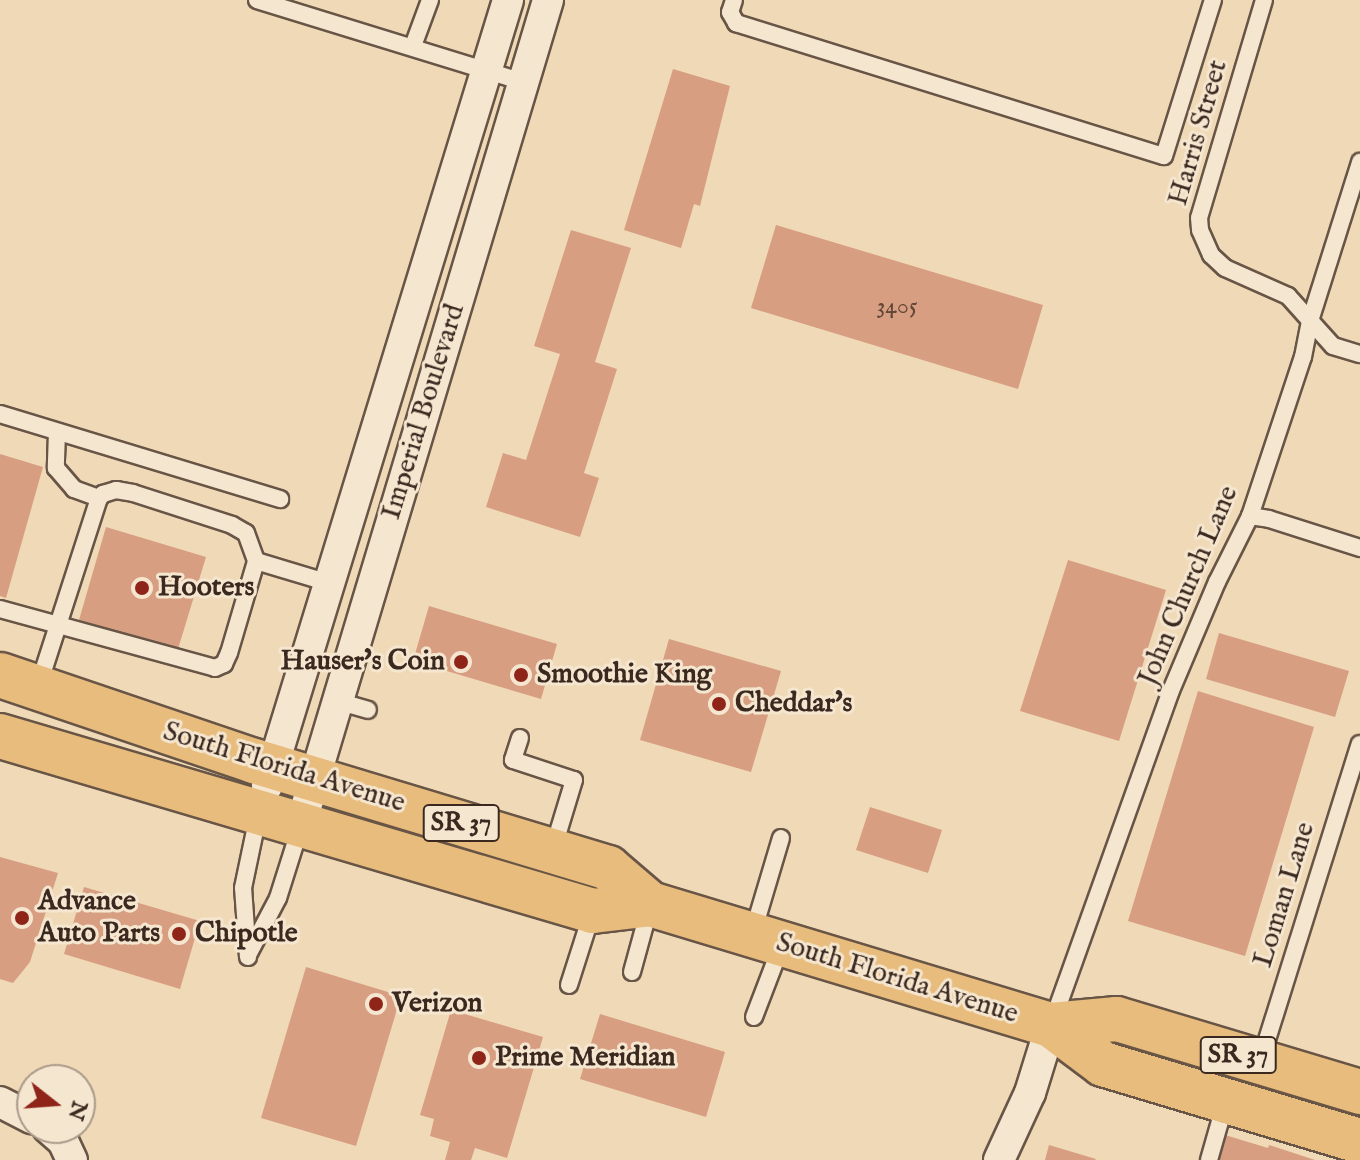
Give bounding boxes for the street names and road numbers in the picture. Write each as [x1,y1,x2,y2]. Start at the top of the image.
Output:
street label: Harris Street [1162,56,1236,210]
street label: Imperial Boulevard [375,300,473,524]
street label: John Church Lane [1132,481,1246,691]
street label: South Florida Avenue [159,715,409,821]
road number: SR 37 [421,801,501,845]
street label: Loman Lane [1247,818,1323,972]
street label: South Florida Avenue [772,926,1022,1032]
road number: SR 37 [1198,1033,1278,1077]

